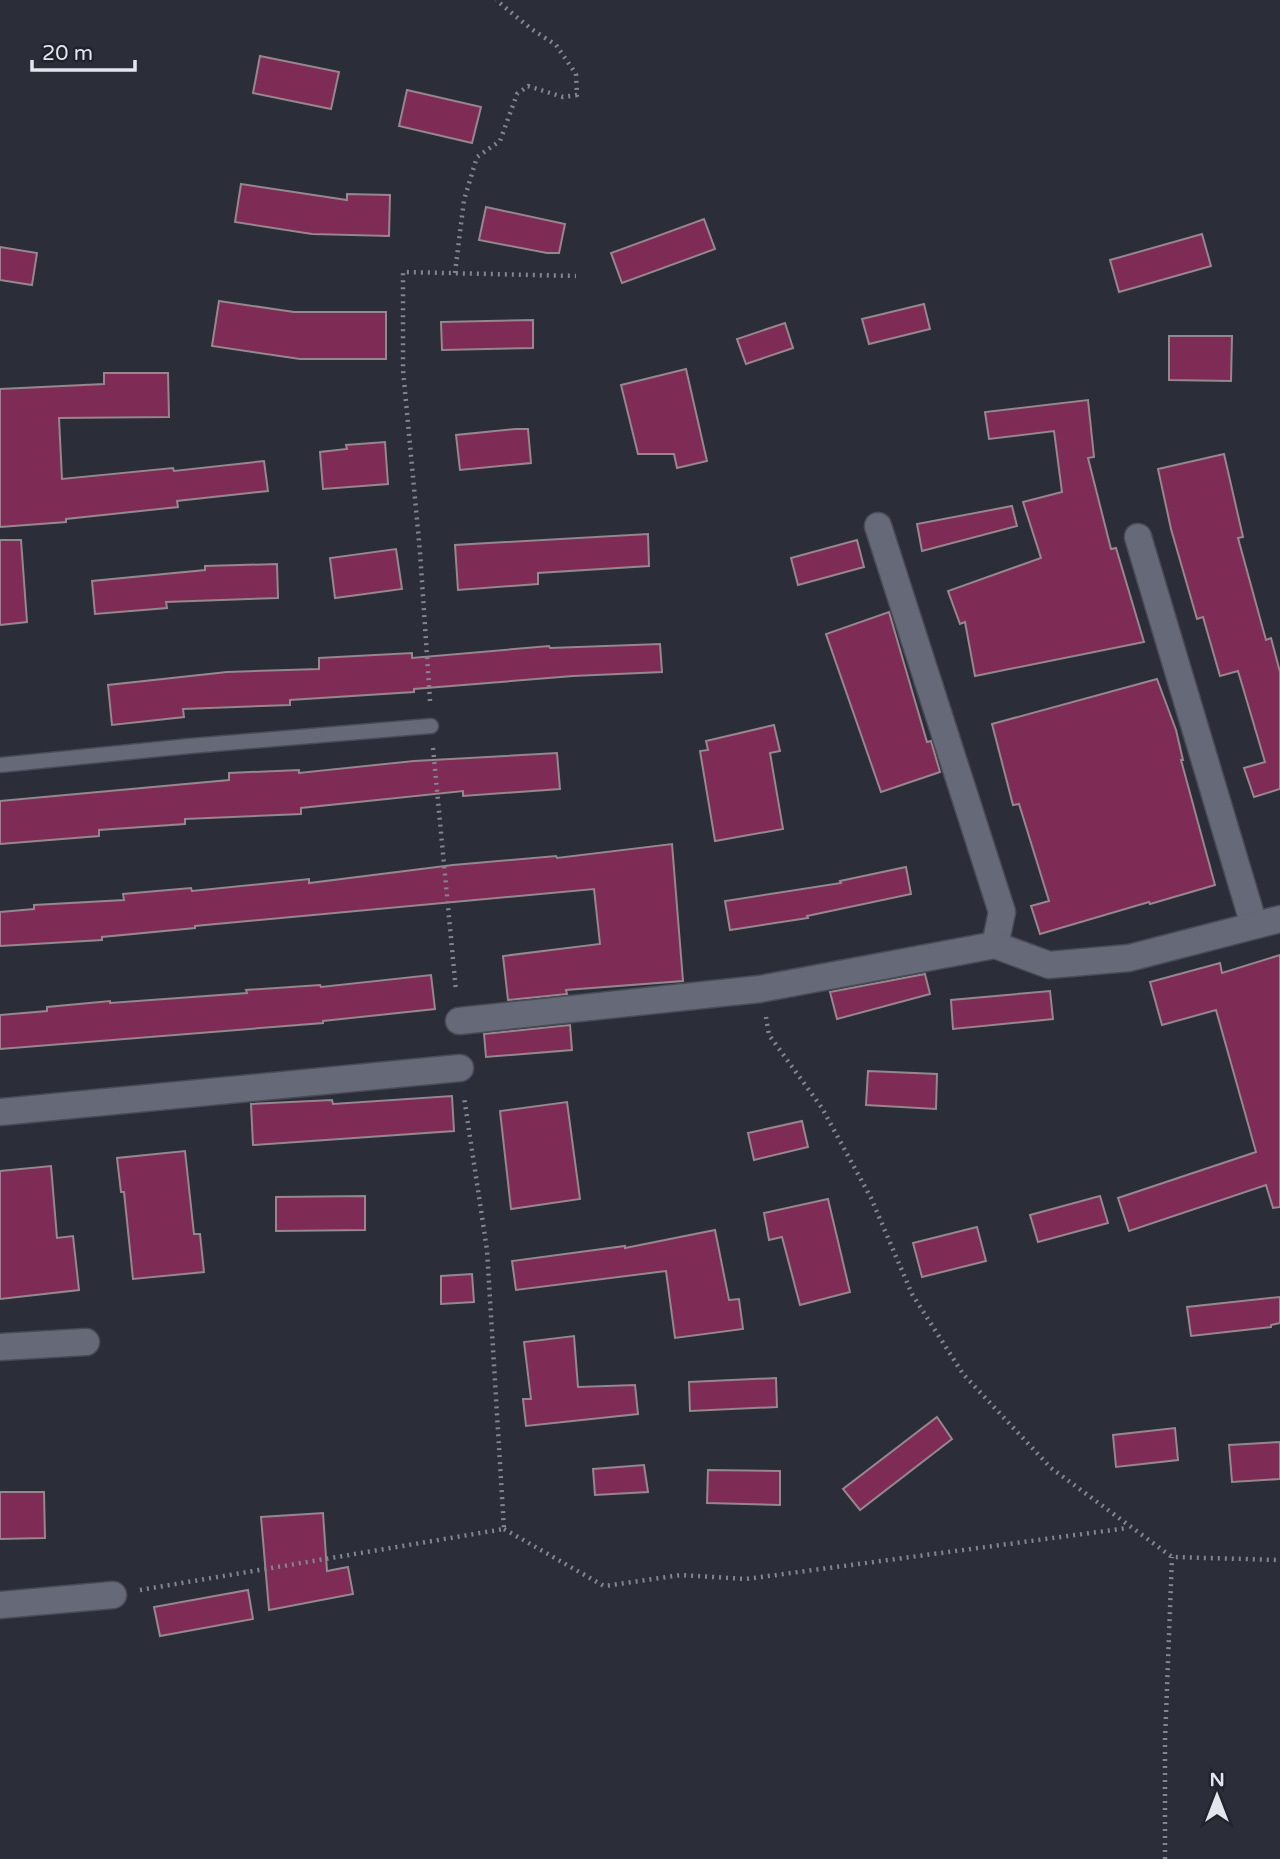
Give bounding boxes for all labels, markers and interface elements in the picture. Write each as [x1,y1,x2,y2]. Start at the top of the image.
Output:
scale bar [32,28,135,72]
text: 20 m [42,41,93,66]
north arrow [1182,1761,1252,1831]
text: N [1209,1769,1225,1791]

